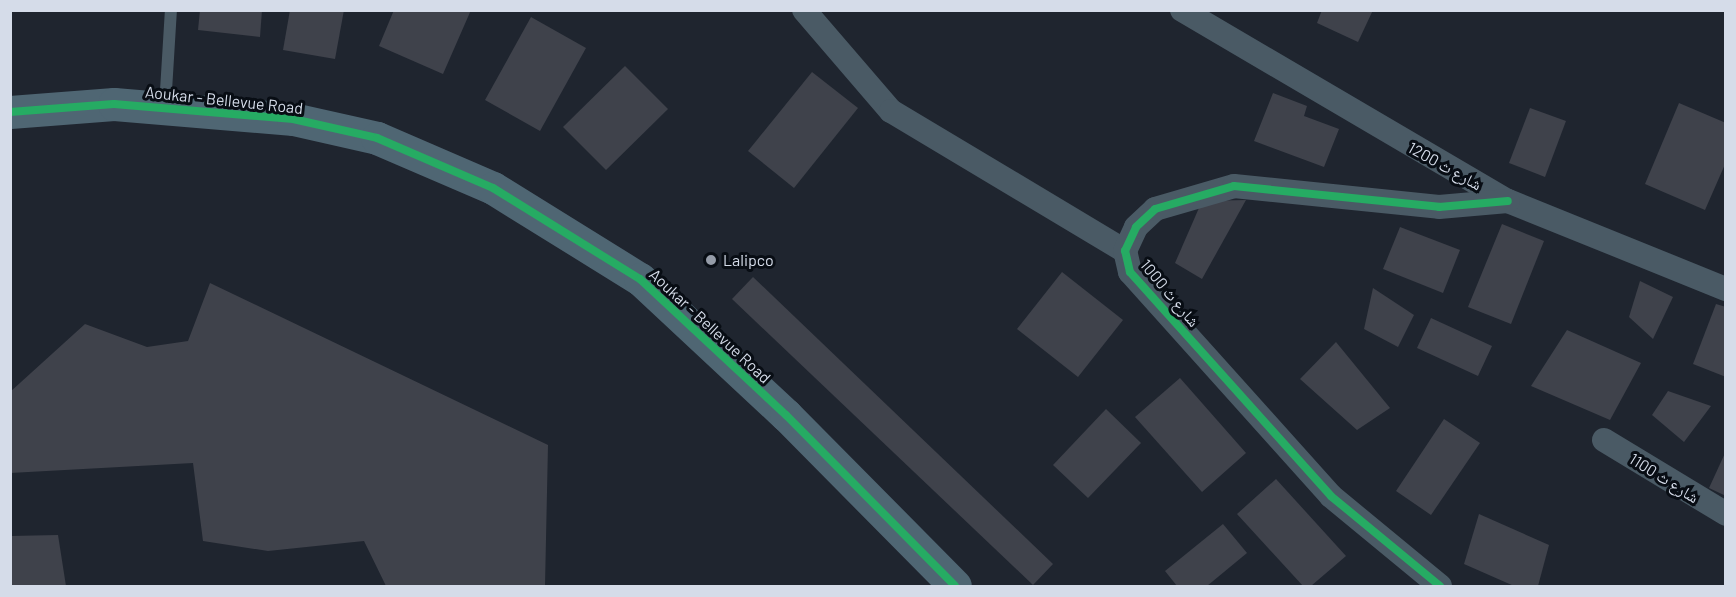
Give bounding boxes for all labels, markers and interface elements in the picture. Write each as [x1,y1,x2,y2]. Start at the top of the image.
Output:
street label: Aoukar - Bellevue Road [144,82,304,118]
street label: شارع ث 1200 [1405,138,1485,194]
place label: Lalipco [723,250,774,270]
marker: Lalipco [704,253,718,267]
street label: شارع ث 1000 [1136,255,1204,331]
street label: Aoukar - Bellevue Road [645,265,775,387]
street label: شارع ث 1100 [1626,449,1702,507]

